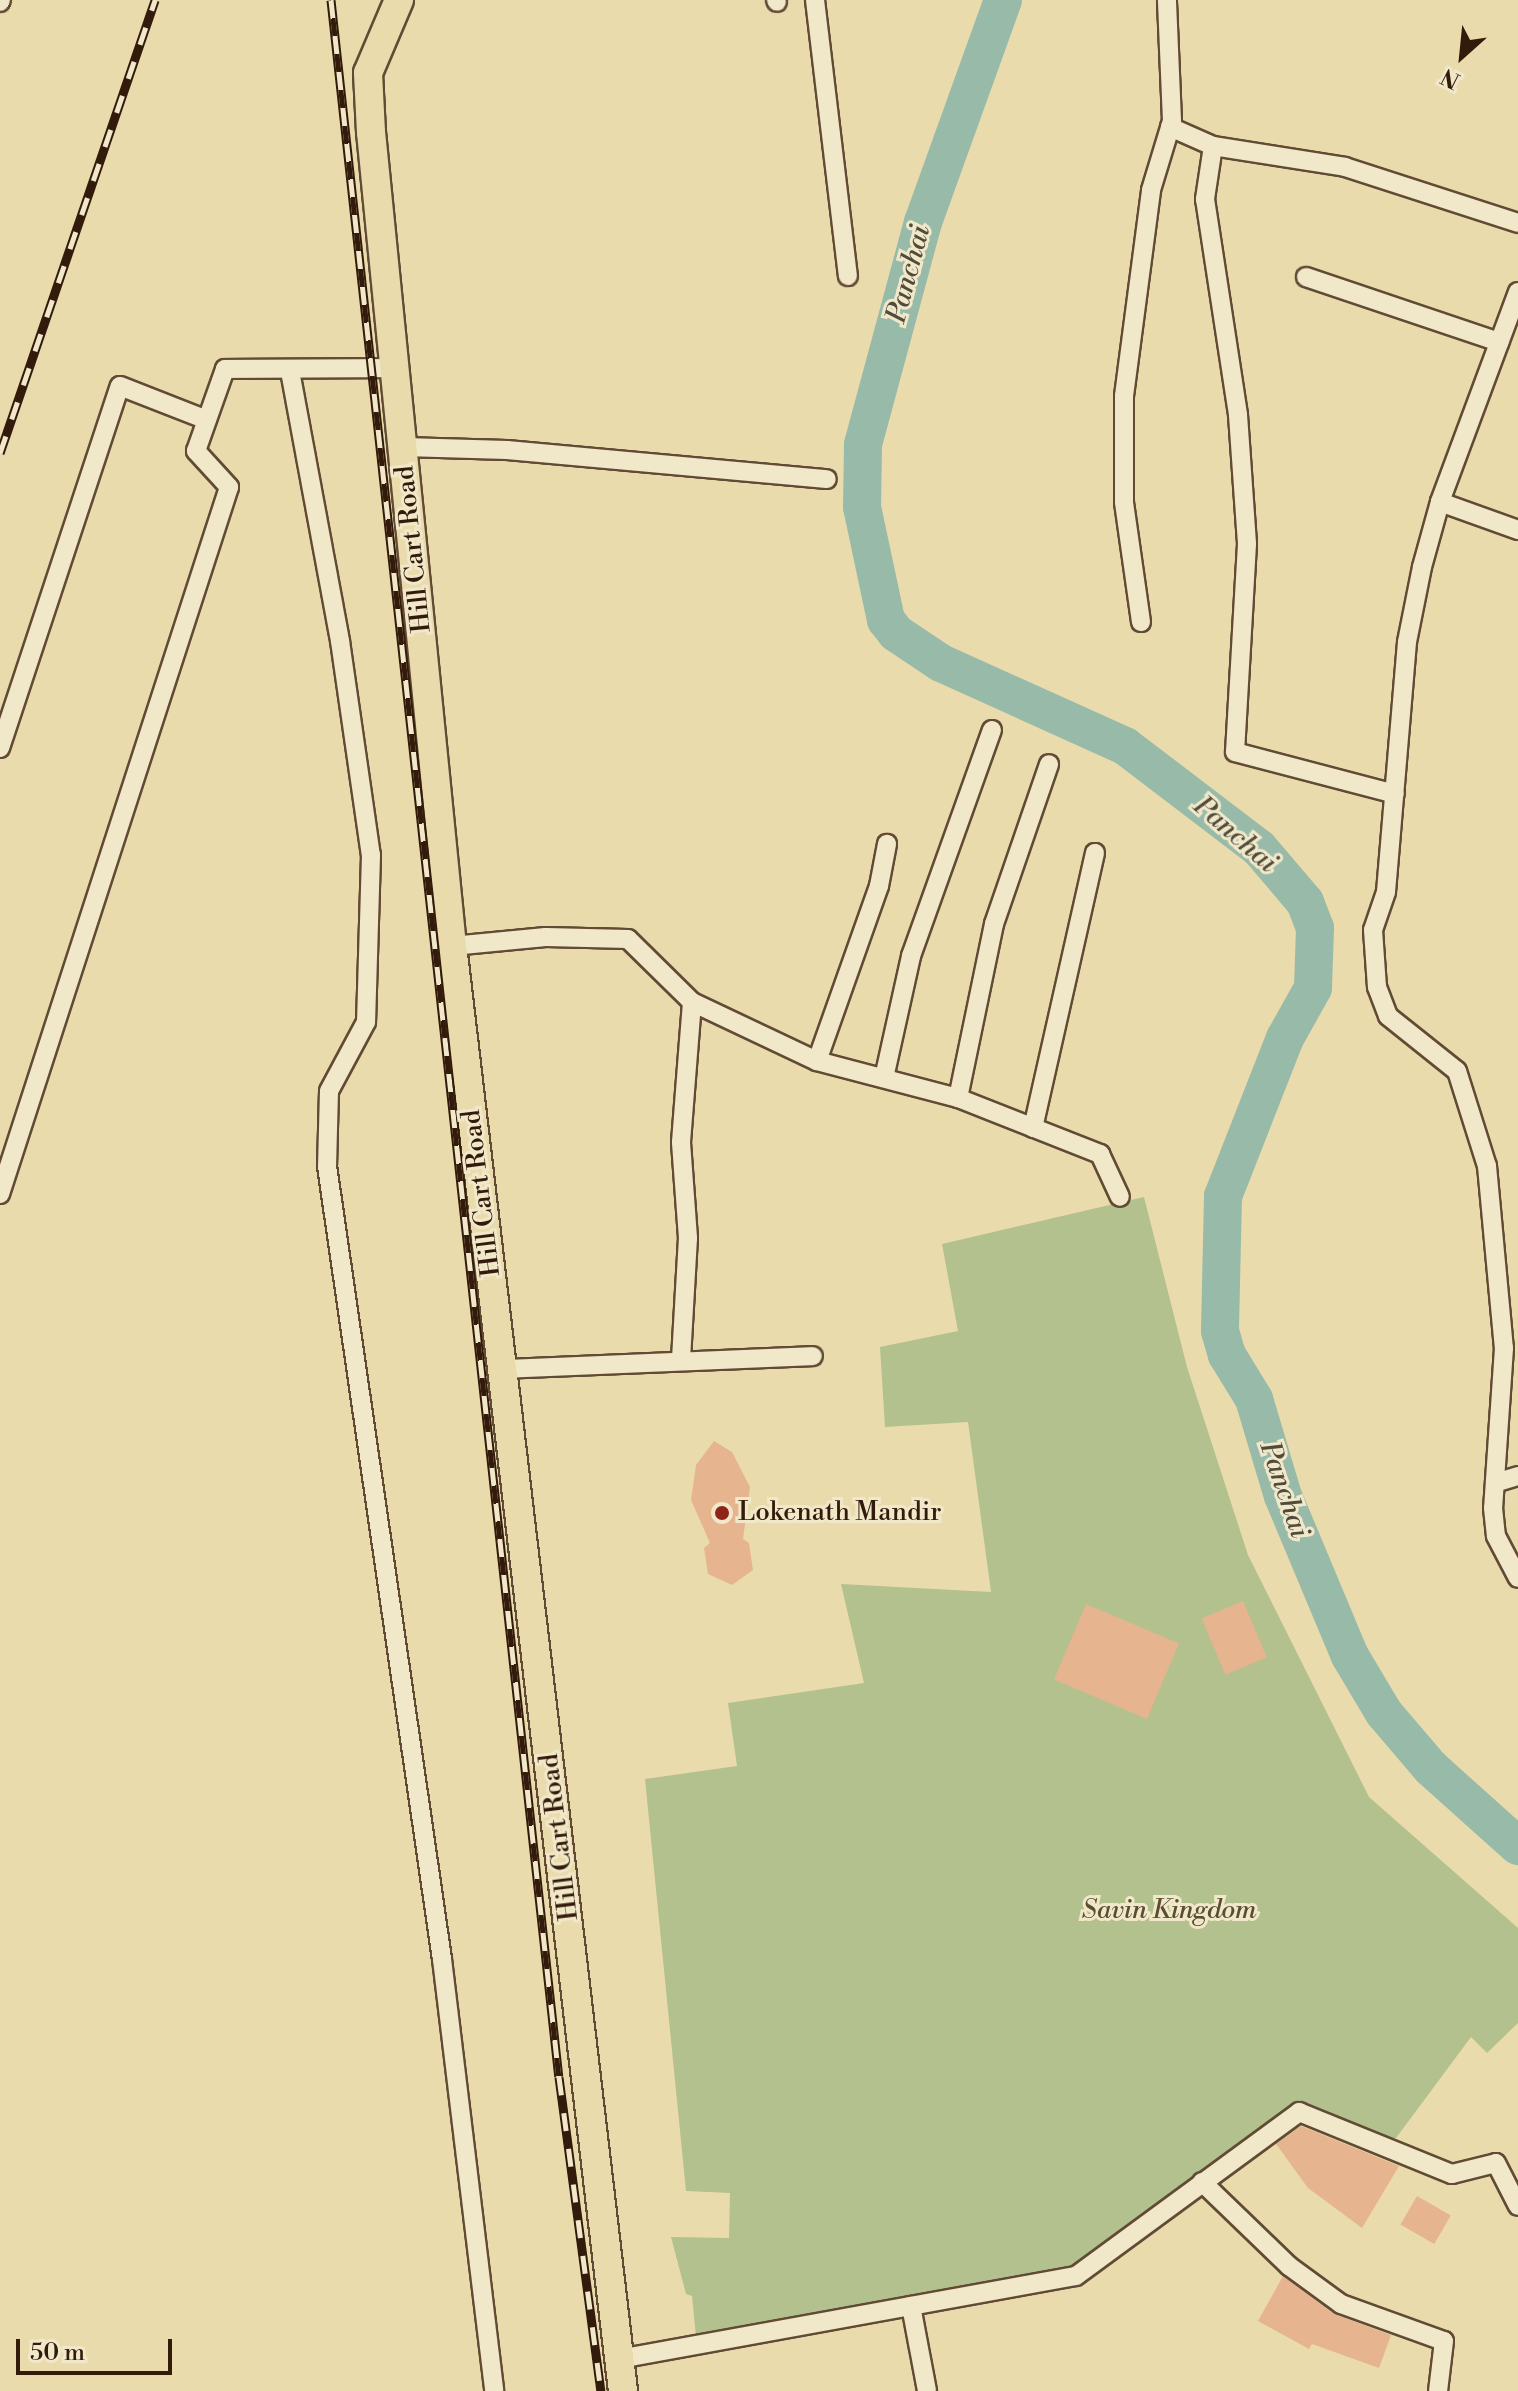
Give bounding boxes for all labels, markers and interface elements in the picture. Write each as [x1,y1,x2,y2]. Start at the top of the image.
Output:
north arrow [1422,16,1502,96]
text: N [1437,62,1465,94]
water label: Panchai [880,222,938,326]
street label: Hill Cart Road [390,464,438,634]
water label: Panchai [1186,790,1284,880]
street label: Hill Cart Road [456,1108,508,1278]
water label: Panchai [1252,1437,1316,1543]
place label: Lokenath Mandir [738,1497,942,1529]
marker: Lokenath Mandir [713,1504,731,1522]
street label: Hill Cart Road [534,1752,586,1922]
park label: Savin Kingdom [1082,1895,1256,1927]
scale bar [20,2323,176,2373]
text: 50 m [30,2338,85,2368]

